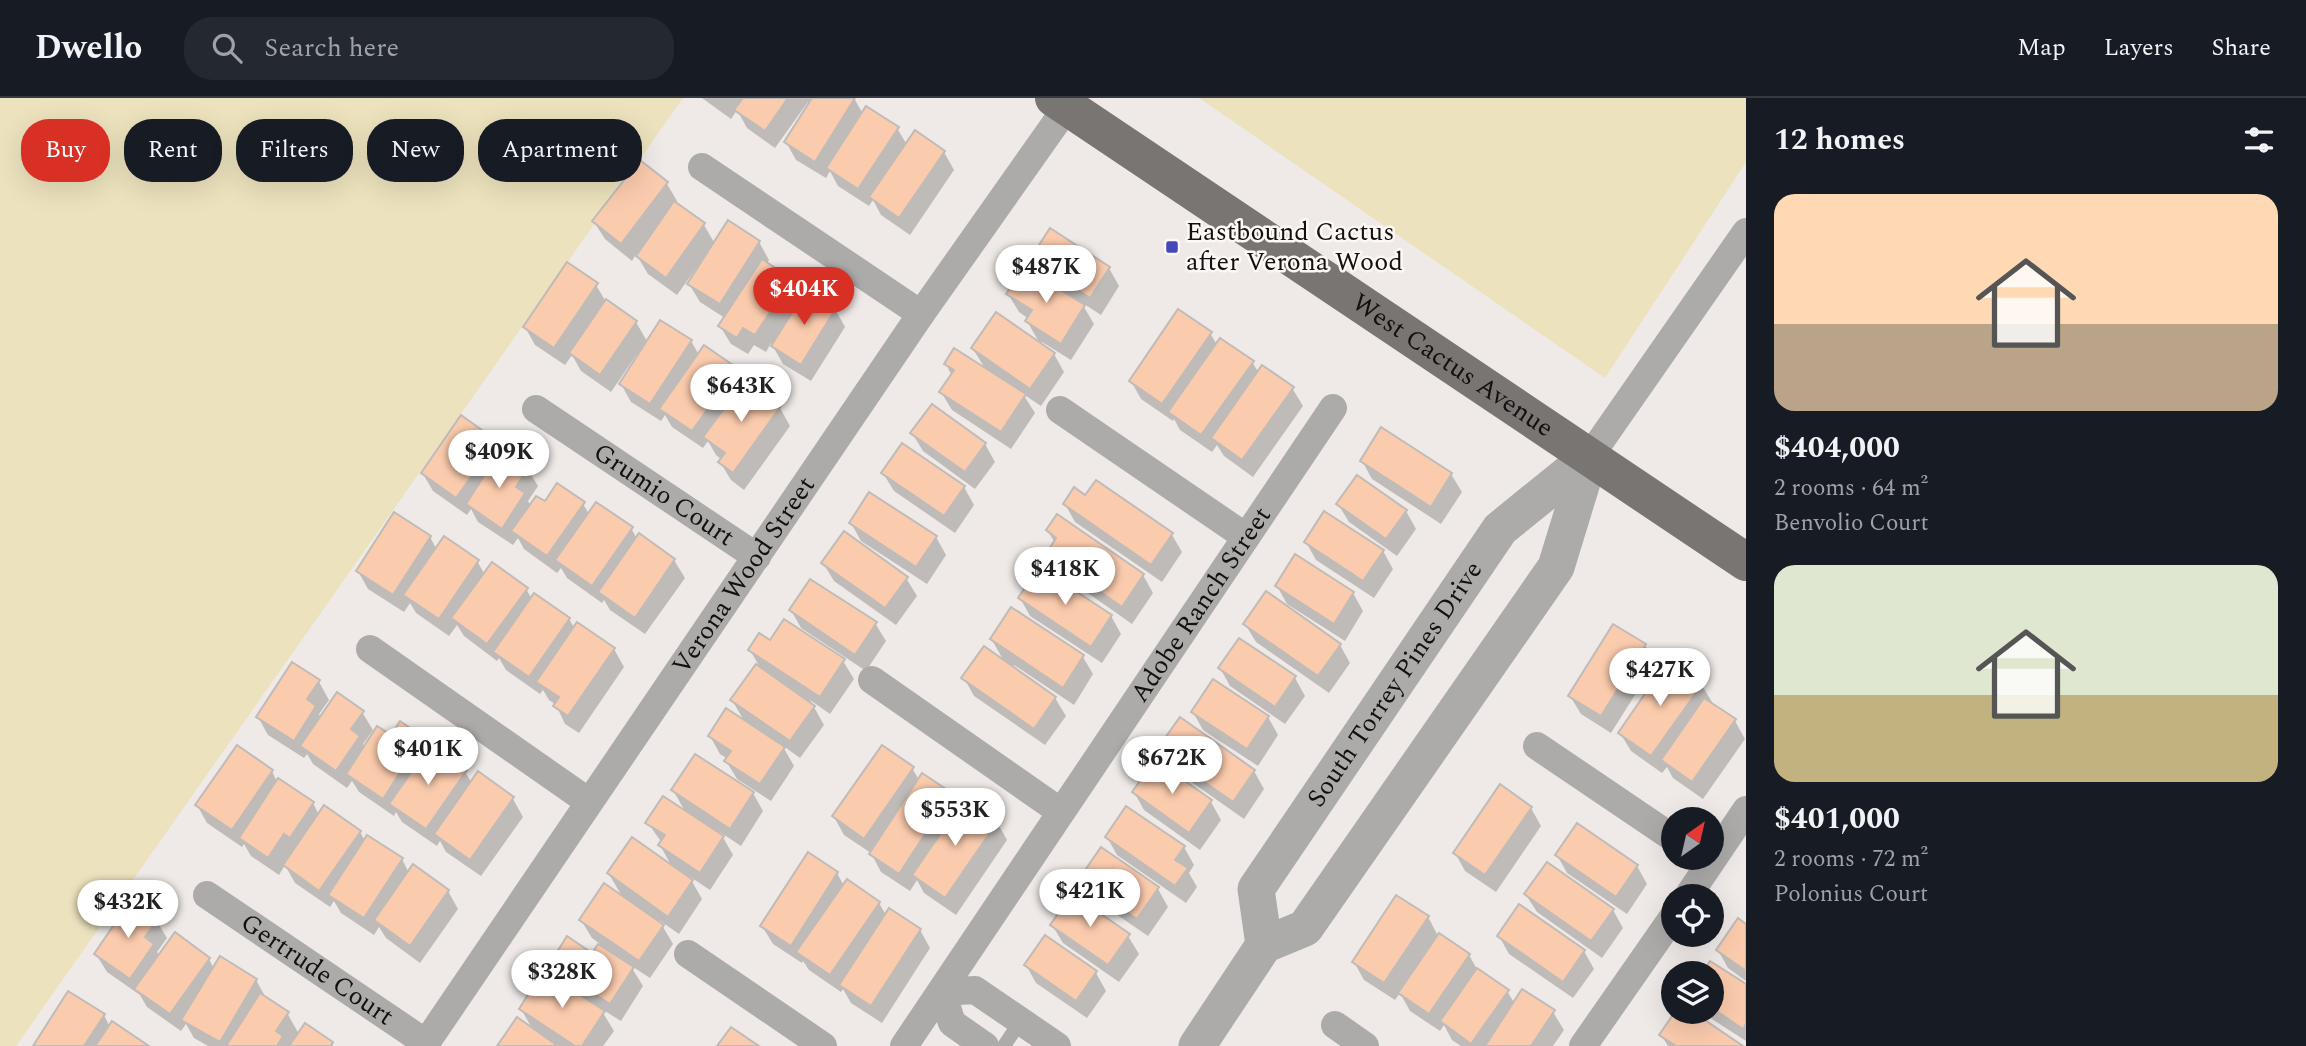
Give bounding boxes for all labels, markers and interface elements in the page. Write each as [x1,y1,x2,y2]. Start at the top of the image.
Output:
search box [184,17,674,80]
text: Dwello [35,23,142,73]
text: Search here [264,28,399,68]
icon: search [208,29,246,67]
text: Map [2017,30,2066,66]
text: Layers [2104,30,2174,66]
text: Share [2212,30,2271,66]
text: 12 homes [1774,117,1905,163]
chip: Buy [21,119,110,182]
chip: Rent [124,119,222,182]
chip: Filters [236,119,353,182]
chip: New [367,119,464,182]
chip: Apartment [478,119,642,182]
icon: filters [2240,121,2278,159]
place label: Eastbound Cactus after Verona Wood [1186,212,1403,282]
marker: Eastbound Cactus after Verona Wood [1164,239,1180,255]
icon: home [1963,240,2089,366]
pin: $487K [997,246,1095,305]
text: $487K [1011,250,1081,285]
pin: $404K [755,268,853,327]
text: $404K [769,272,839,307]
street label: West Cactus Avenue [1344,283,1562,448]
pin: $643K [692,364,790,424]
text: $643K [706,369,776,404]
text: $404,000 [1774,425,1900,471]
pin: $409K [450,430,548,490]
street label: Grumio Court [585,433,743,557]
text: $409K [464,435,534,470]
street label: Verona Wood Street [662,468,825,682]
text: 2 rooms · 64 m² [1774,471,1928,506]
street label: Adobe Ranch Street [1120,498,1281,711]
text: Benvolio Court [1774,506,1929,541]
pin: $418K [1016,547,1114,607]
text: $418K [1030,552,1100,587]
street label: South Torrey Pines Drive [1297,553,1493,816]
icon: home [1963,611,2089,737]
pin: $427K [1611,648,1709,708]
text: $427K [1625,653,1695,688]
pin: $401K [379,728,477,787]
text: $401K [393,732,463,767]
pin: $672K [1123,736,1221,796]
text: $672K [1137,741,1207,776]
pin: $553K [906,788,1004,848]
text: $553K [920,793,990,828]
text: $401,000 [1774,796,1900,842]
north arrow [1661,807,1724,870]
map controls [1661,807,1724,1024]
text: 2 rooms · 72 m² [1774,842,1928,877]
pin: $421K [1041,870,1139,929]
text: $421K [1055,874,1125,909]
text: Polonius Court [1774,877,1928,912]
pin: $432K [79,880,177,940]
button: locate [1661,884,1724,947]
text: $432K [93,885,163,920]
street label: Gertrude Court [232,903,402,1036]
pin: $328K [513,950,611,1010]
text: $328K [527,955,597,990]
button: layers [1661,961,1724,1024]

